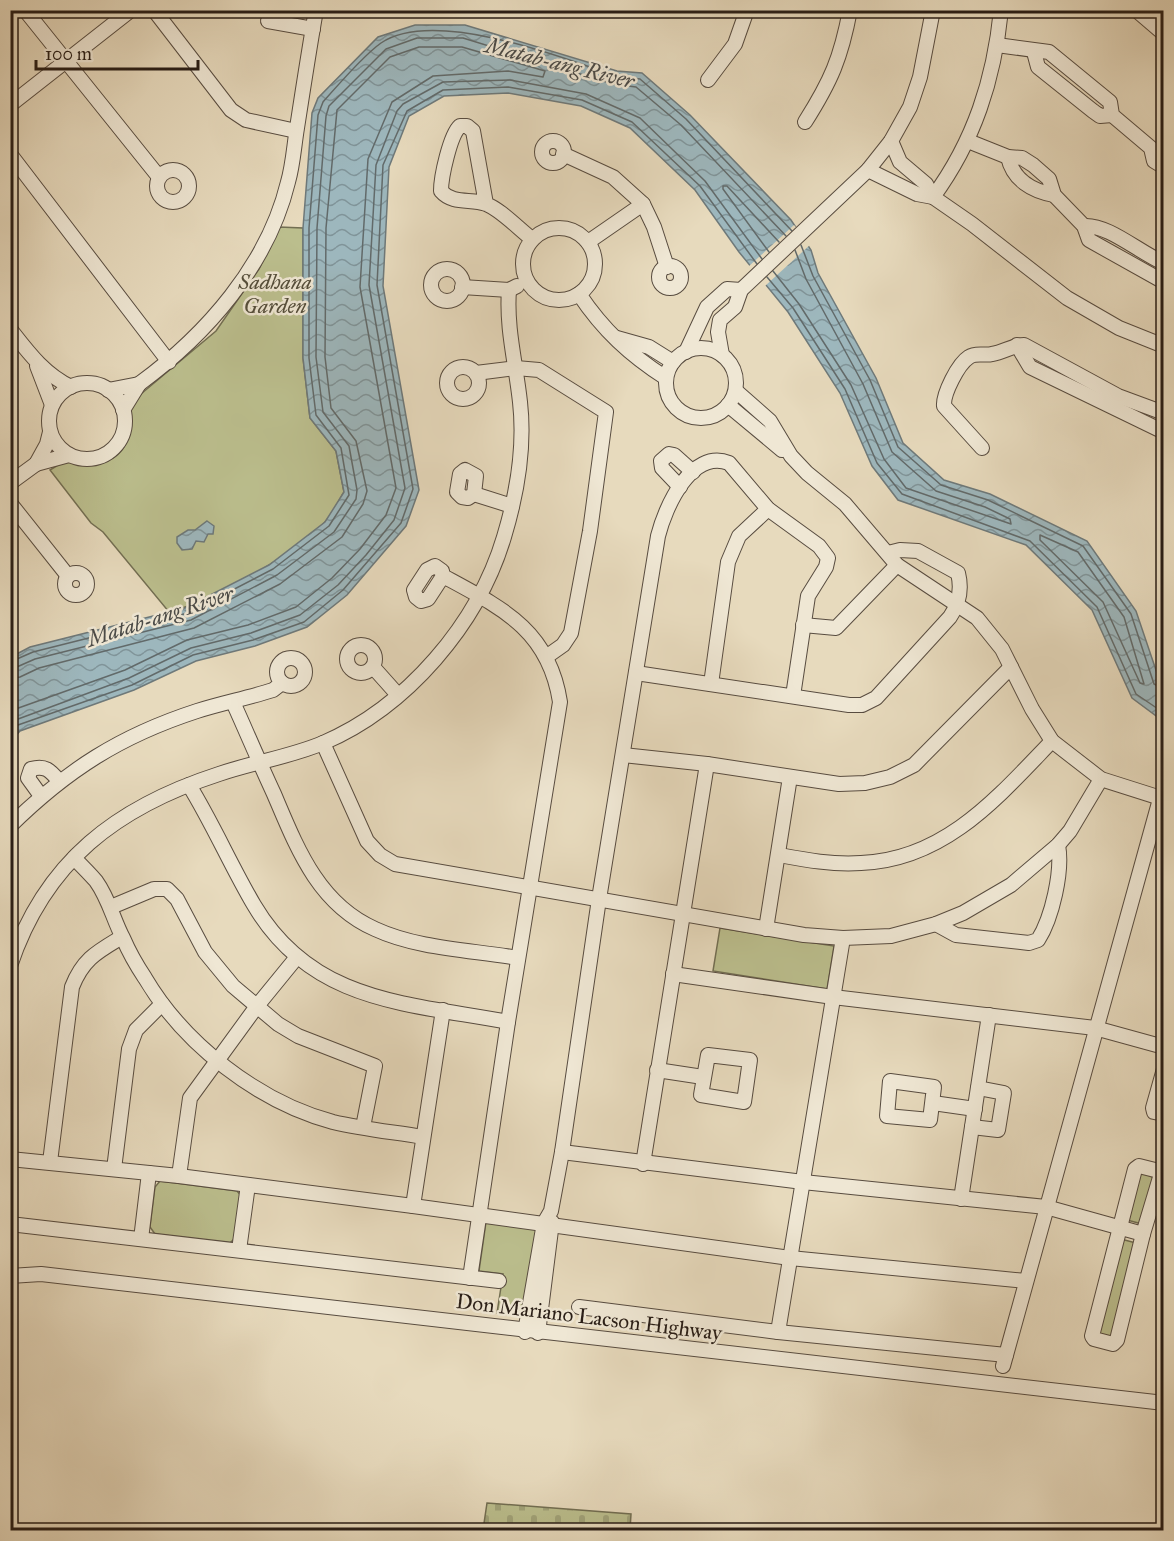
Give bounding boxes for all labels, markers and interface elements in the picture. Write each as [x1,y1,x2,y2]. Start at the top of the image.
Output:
water label: Matab-ang River [481,31,639,95]
scale bar [36,33,198,71]
text: 100 m [45,43,92,65]
park label: Sadhana Garden [237,269,312,319]
water label: Matab-ang River [81,579,238,653]
street label: Don Mariano Lacson Highway [455,1288,725,1346]

